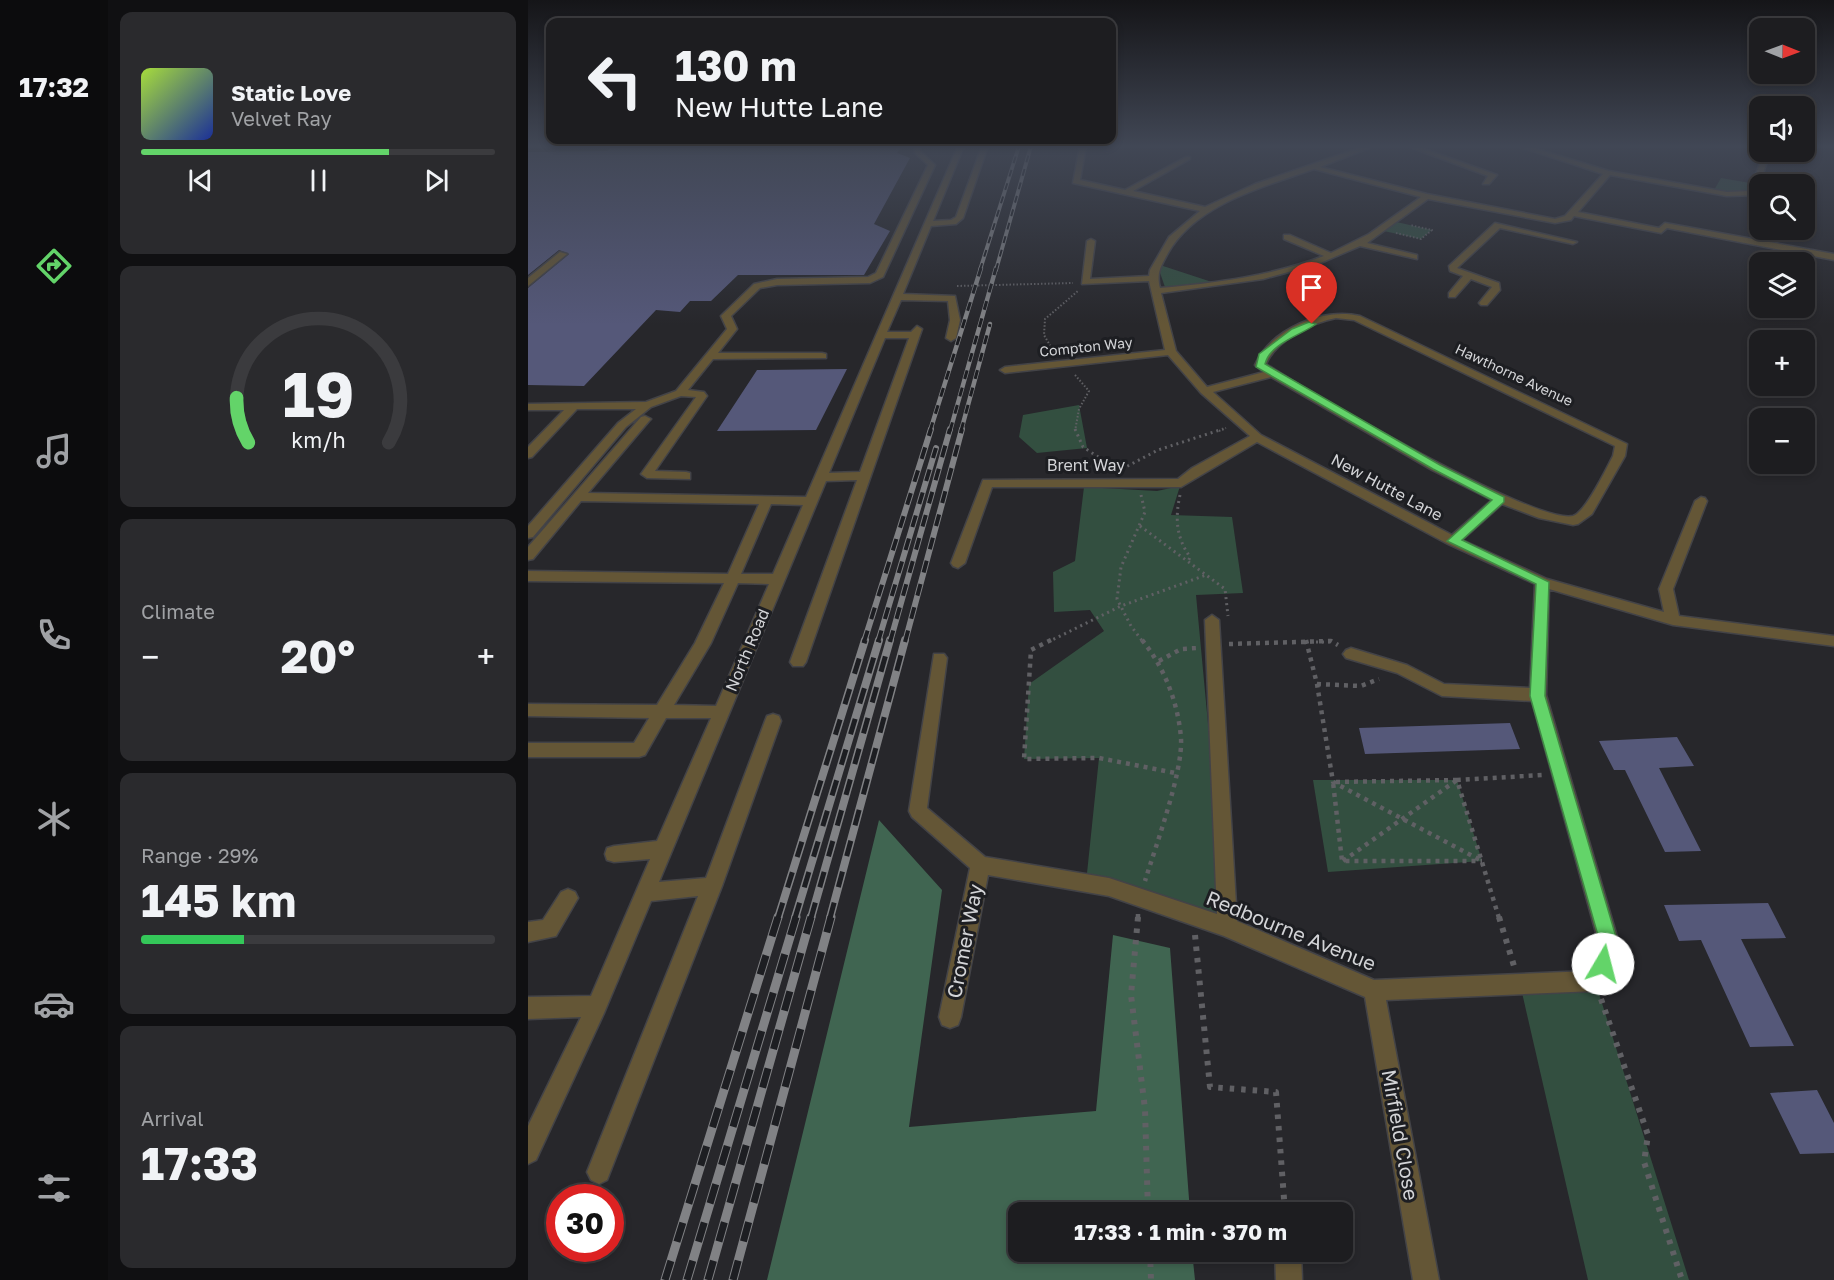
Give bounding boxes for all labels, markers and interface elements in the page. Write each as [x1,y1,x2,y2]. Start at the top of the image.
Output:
north arrow [1749,18,1815,84]
map controls [1749,18,1815,474]
text: 130 m [675,40,797,90]
icon: left [576,42,654,120]
text: 17:32 [19,71,89,103]
text: Static Love [231,79,351,106]
text: New Hutte Lane [675,91,883,123]
button: sound [1749,96,1815,162]
text: Velvet Ray [231,106,332,130]
icon: previous [184,164,217,197]
icon: pause [302,164,335,197]
icon: next [420,164,453,197]
button: search [1749,174,1815,240]
icon: directions [33,245,75,287]
button: layers [1749,252,1815,318]
pin [1286,262,1337,324]
icon: arrive [1295,271,1328,304]
button: + [1749,330,1815,396]
street label: Compton Way [1039,333,1133,360]
street label: Hawthorne Avenue [1453,340,1576,409]
text: 19 [282,357,354,432]
button: − [1749,408,1815,474]
text: km/h [291,428,345,454]
icon: music [33,430,75,472]
street label: New Hutte Lane [1328,449,1446,525]
street label: Brent Way [1047,455,1125,475]
text: Climate [141,599,215,623]
street label: North Road [721,606,773,694]
icon: phone [33,614,75,656]
text: 20° [281,629,355,683]
text: − [141,637,159,676]
text: + [477,637,495,676]
icon: climate [33,798,75,840]
text: Range · 29% [141,843,258,867]
text: 145 km [141,873,296,927]
street label: Cromer Way [941,882,987,1000]
street label: Redbourne Avenue [1203,885,1380,975]
position arrow [1571,932,1635,996]
icon: car [33,983,75,1025]
street label: Mirfield Close [1378,1067,1424,1202]
text: Arrival [141,1106,204,1130]
text: 17:33 [141,1136,258,1190]
icon: filters [33,1167,75,1209]
speed limit sign: 30 [546,1184,624,1262]
text: 17:33 · 1 min · 370 m [1074,1218,1287,1245]

